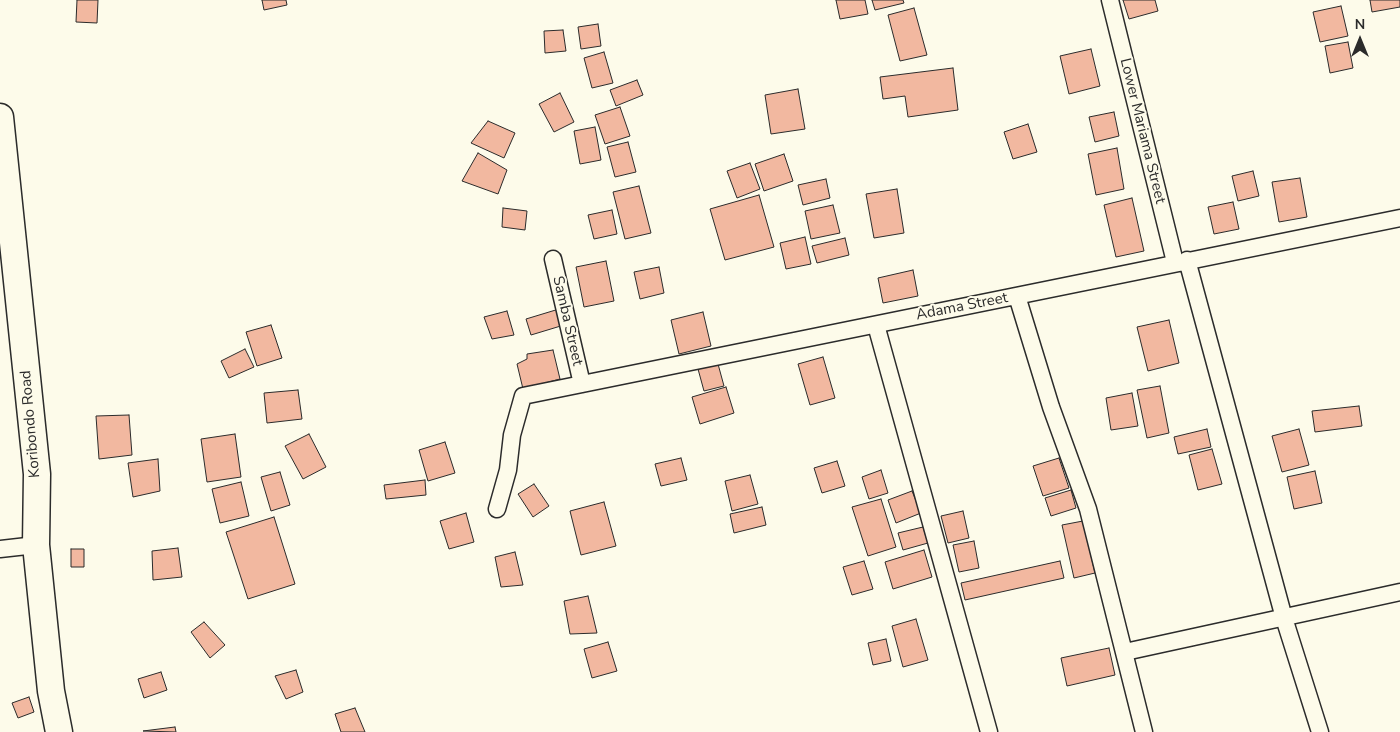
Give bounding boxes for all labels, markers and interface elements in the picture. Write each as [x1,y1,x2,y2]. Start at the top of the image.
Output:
north arrow [1335,15,1385,65]
text: N [1355,15,1365,34]
street label: Lower Mariama Street [1115,56,1169,206]
street label: Samba Street [548,274,586,368]
street label: Adama Street [915,289,1009,325]
street label: Koribondo Road [17,370,45,478]

